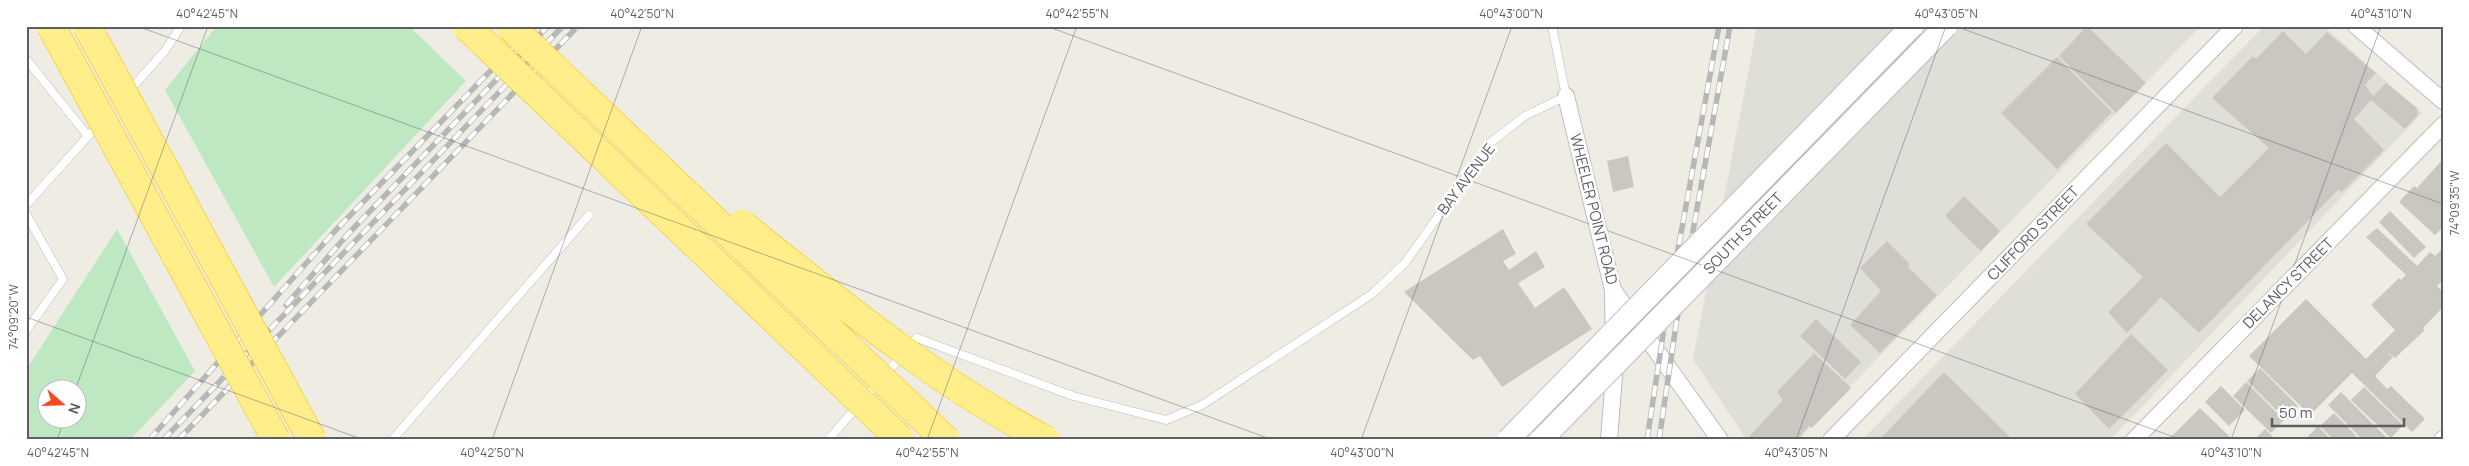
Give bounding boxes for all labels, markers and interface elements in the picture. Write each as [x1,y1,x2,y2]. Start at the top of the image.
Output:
text: 40°42'45"N [176,5,238,22]
text: 40°42'50"N [610,5,674,22]
text: 40°42'55"N [1045,5,1109,22]
text: 40°43'00"N [1479,5,1543,22]
text: 40°43'05"N [1914,5,1978,22]
text: 40°43'10"N [2351,5,2412,22]
street label: WHEELER POINT ROAD [1565,131,1623,287]
street label: BAY AVENUE [1432,139,1500,219]
text: 74°09'35"W [2446,170,2463,235]
street label: CLIFFORD STREET [1982,181,2084,285]
street label: SOUTH STREET [1698,187,1788,279]
street label: DELANCY STREET [2238,233,2338,333]
text: 74°09'20"W [5,284,22,350]
north arrow [38,378,88,428]
scale bar [2272,396,2404,428]
text: N [64,401,85,417]
text: 50 m [2279,402,2313,423]
text: 40°42'45"N [27,444,89,461]
text: 40°42'50"N [460,444,524,461]
text: 40°42'55"N [895,444,959,461]
text: 40°43'00"N [1330,444,1394,461]
text: 40°43'05"N [1764,444,1828,461]
text: 40°43'10"N [2201,444,2262,461]

